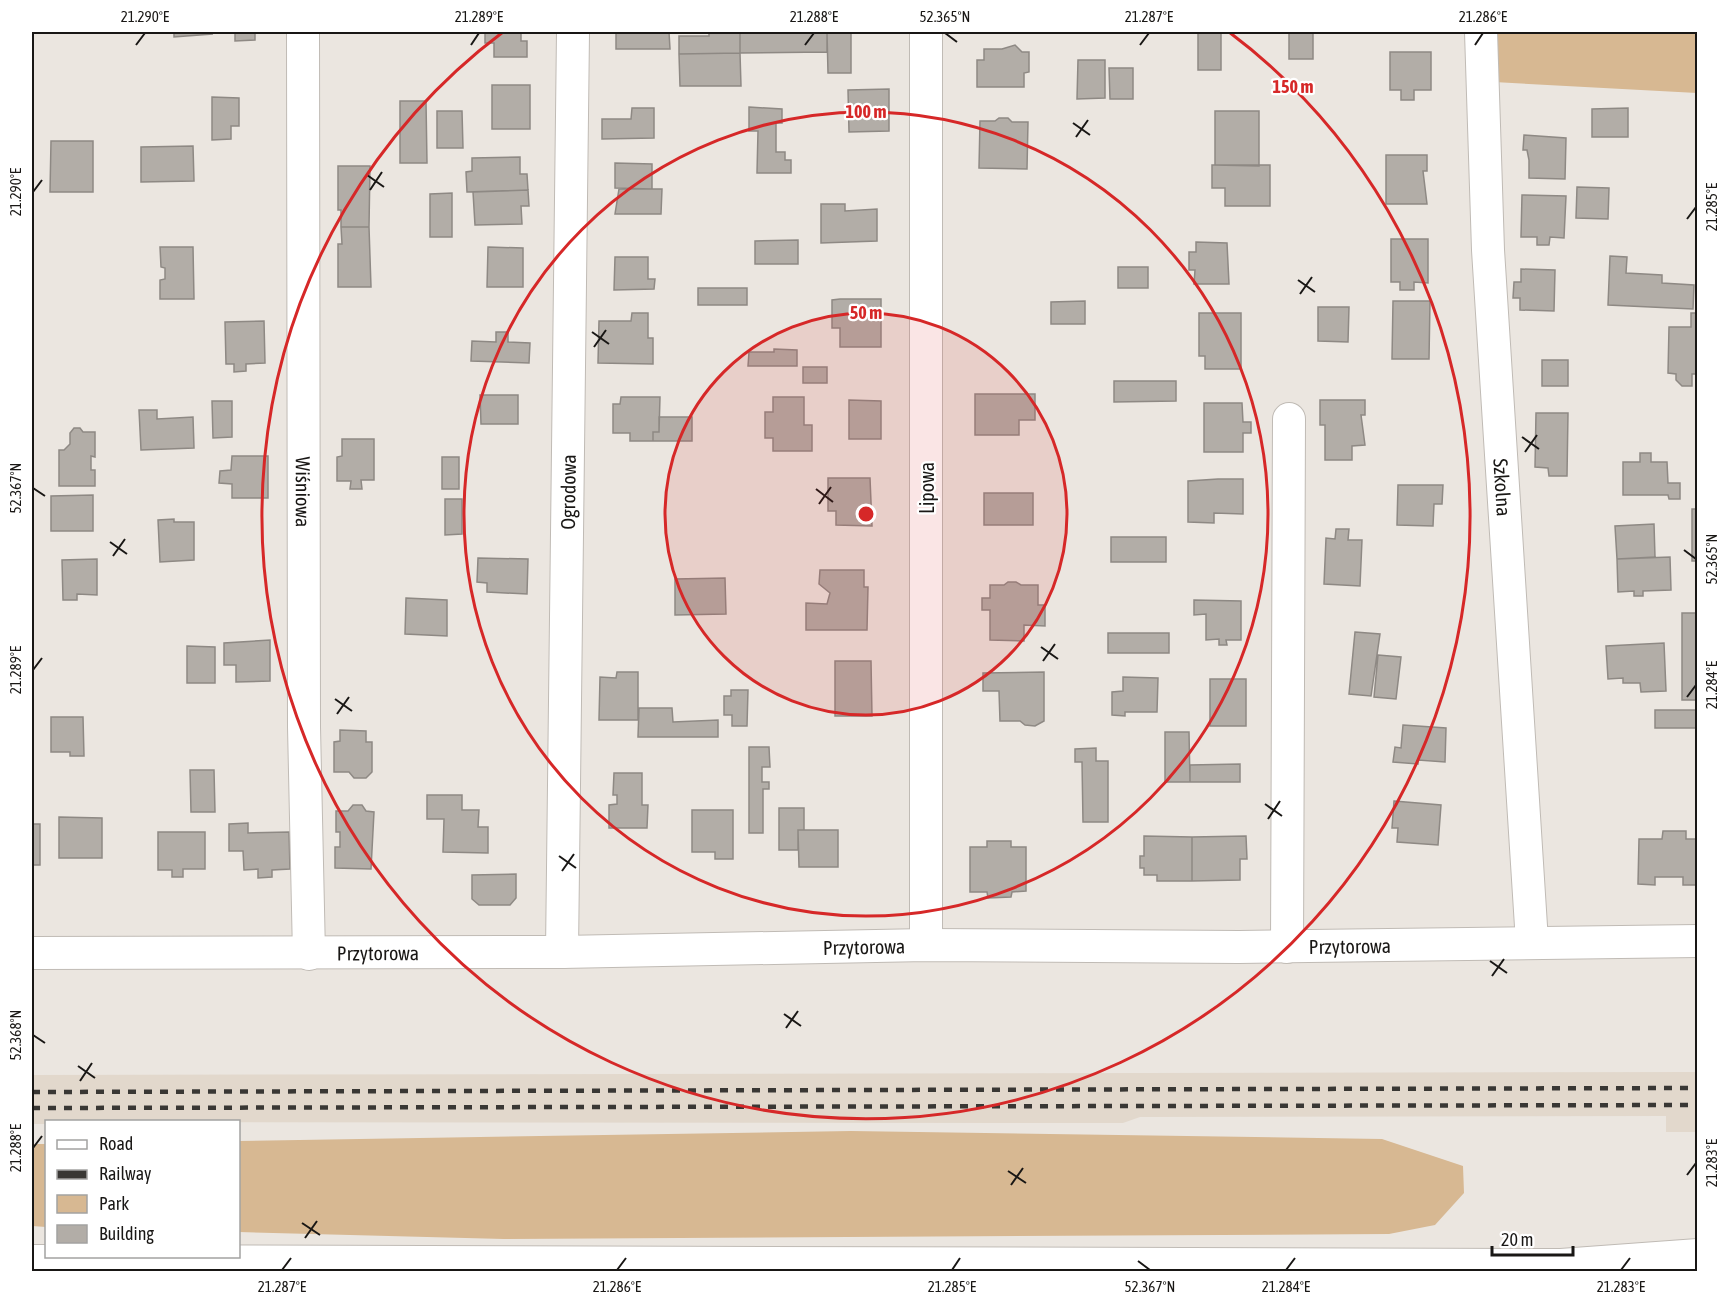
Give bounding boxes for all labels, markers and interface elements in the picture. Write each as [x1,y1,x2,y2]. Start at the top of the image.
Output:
text: 21.290°E [121,8,170,25]
text: 21.289°E [455,8,504,25]
text: 21.288°E [790,8,839,25]
text: 52.365°N [920,8,970,25]
text: 21.287°E [1125,8,1174,25]
text: 21.286°E [1459,8,1508,25]
text: 150 m [1273,76,1313,97]
text: 100 m [846,101,886,122]
text: 21.290°E [7,167,24,216]
text: 21.285°E [1703,182,1720,231]
text: 50 m [850,302,882,323]
street label: Ogrodowa [556,454,579,530]
street label: Wiśniowa [292,457,315,527]
street label: Szkolna [1490,458,1516,517]
street label: Lipowa [915,462,938,514]
text: 52.367°N [7,463,24,513]
centre of rings [856,504,876,524]
text: 52.365°N [1703,534,1720,584]
text: 21.289°E [7,645,24,694]
text: 21.284°E [1703,660,1720,709]
street label: Przytorowa [823,934,905,958]
street label: Przytorowa [1309,934,1391,958]
street label: Przytorowa [337,941,419,964]
text: 52.368°N [7,1010,24,1060]
legend [45,1120,240,1258]
text: 21.288°E [7,1123,24,1172]
text: Road [99,1133,133,1154]
text: 21.283°E [1703,1138,1720,1187]
text: Railway [99,1163,151,1184]
text: Park [99,1193,129,1214]
scale bar [1492,1219,1573,1257]
text: Building [99,1223,154,1244]
text: 20 m [1501,1229,1533,1250]
text: 21.287°E [258,1278,307,1295]
text: 21.286°E [593,1278,642,1295]
text: 21.285°E [928,1278,977,1295]
text: 52.367°N [1125,1278,1175,1295]
text: 21.284°E [1262,1278,1311,1295]
text: 21.283°E [1597,1278,1646,1295]

